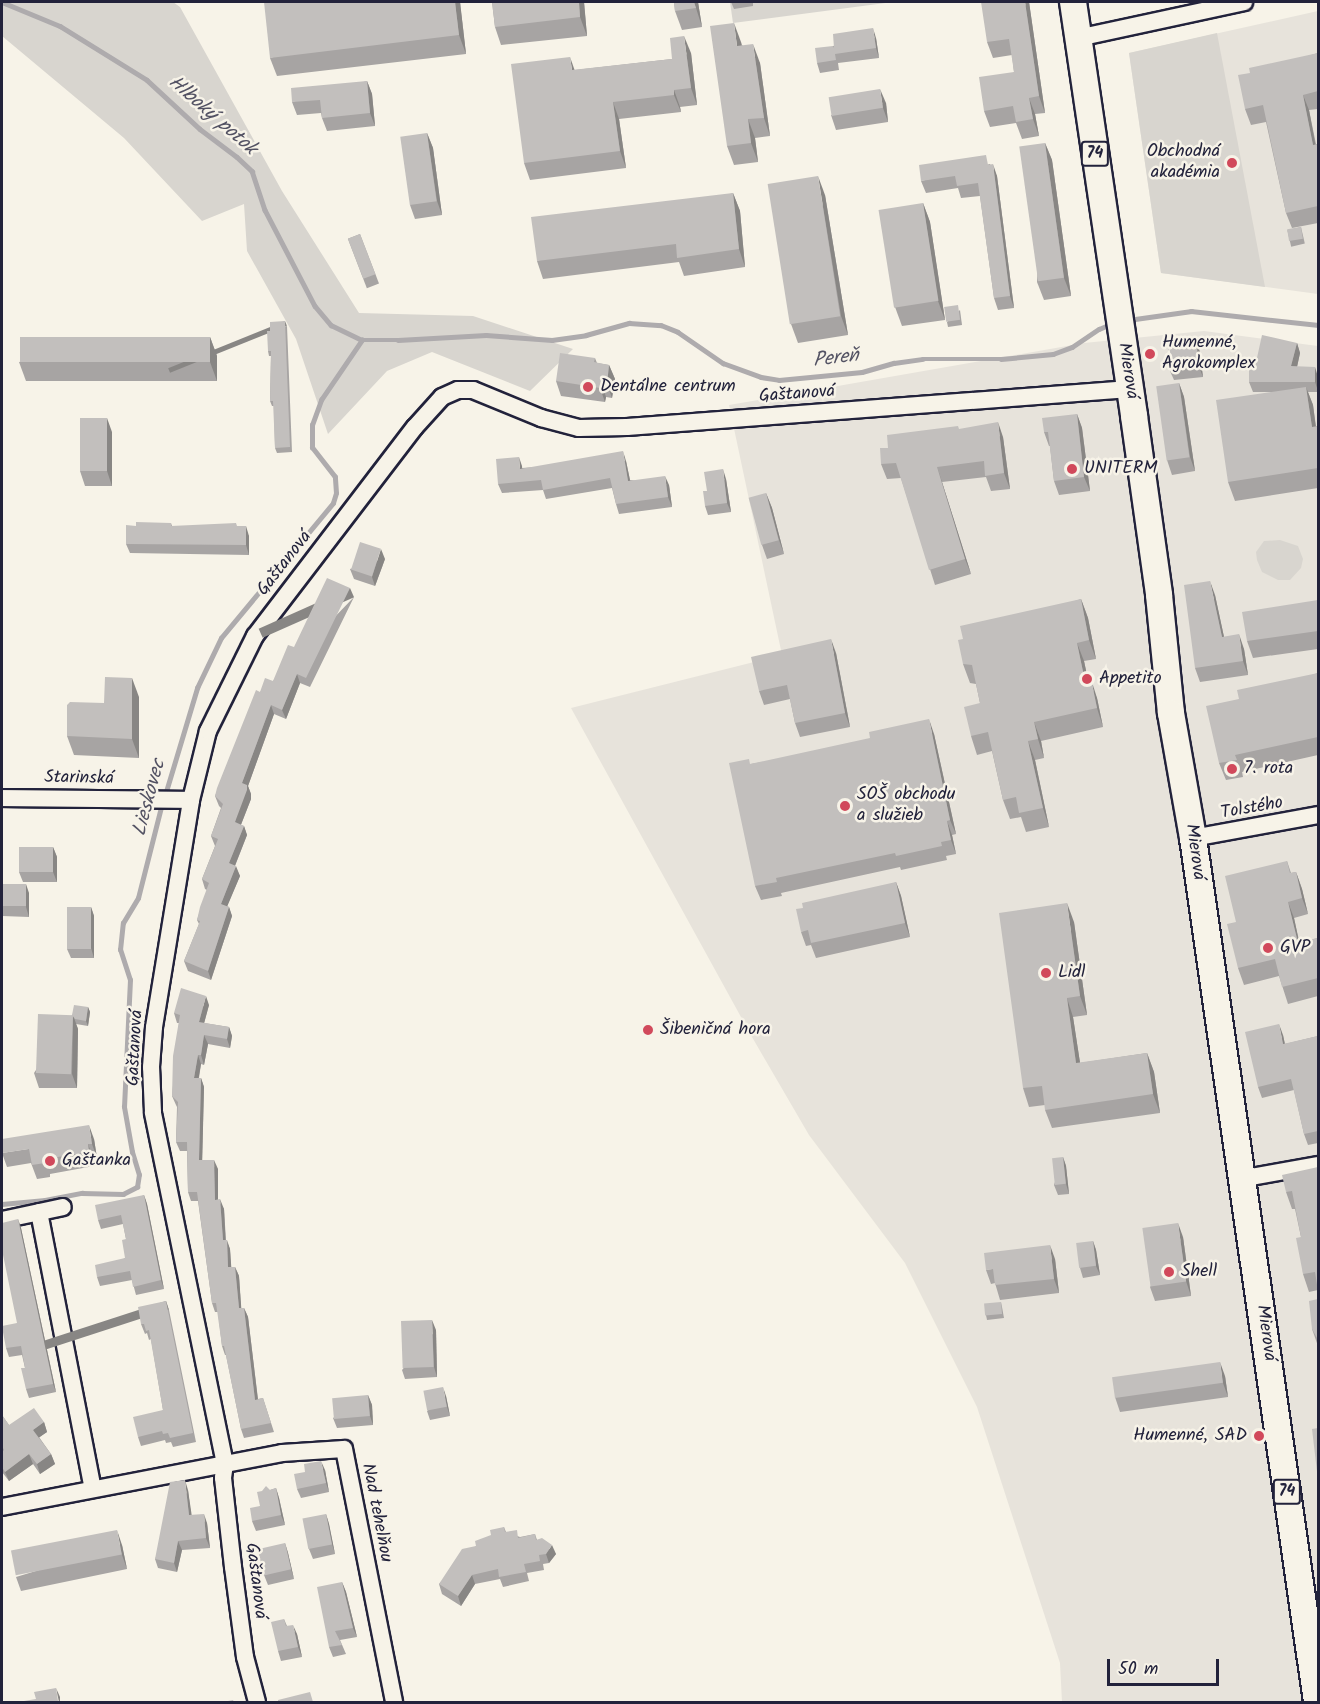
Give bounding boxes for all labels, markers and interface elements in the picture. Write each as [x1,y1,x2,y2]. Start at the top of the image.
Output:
water label: Hlboký potok [163,71,261,161]
road number: 74 [1080,141,1110,167]
place label: Obchodná akadémia [1147,142,1220,184]
marker: Obchodná akadémia [1225,156,1239,170]
place label: Humenné, Agrokomplex [1162,333,1255,376]
street label: Mierová [1112,341,1142,401]
water label: Pereň [812,344,860,374]
marker: Humenné, Agrokomplex [1143,347,1157,361]
place label: Dentálne centrum [600,376,736,398]
marker: Dentálne centrum [581,380,595,394]
street label: Gaštanová [758,382,836,408]
place label: UNITERM [1084,458,1157,480]
marker: UNITERM [1065,462,1079,476]
street label: Gaštanová [253,527,317,601]
place label: Appetito [1099,668,1162,690]
marker: Appetito [1080,672,1094,686]
water label: Lieskovec [128,757,172,839]
place label: 7. rota [1244,758,1293,780]
marker: 7. rota [1225,762,1239,776]
street label: Starinská [44,768,114,790]
place label: SOŠ obchodu a služieb [857,785,955,828]
street label: Tolstého [1219,793,1285,825]
marker: SOŠ obchodu a služieb [838,799,852,813]
street label: Mierová [1179,822,1209,882]
place label: GVP [1280,937,1310,959]
marker: GVP [1261,941,1275,955]
place label: Lidl [1058,962,1086,984]
marker: Lidl [1039,966,1053,980]
street label: Gaštanová [123,1009,149,1087]
place label: Šibeničná hora [660,1019,771,1041]
marker: Šibeničná hora [641,1023,655,1037]
place label: Gaštanka [62,1150,131,1172]
marker: Gaštanka [43,1154,57,1168]
place label: Shell [1181,1261,1217,1283]
marker: Shell [1162,1265,1176,1279]
street label: Mierová [1250,1303,1280,1363]
place label: Humenné, SAD [1133,1425,1247,1447]
marker: Humenné, SAD [1252,1429,1266,1443]
street label: Nad tehelňou [356,1462,396,1564]
road number: 74 [1272,1479,1302,1505]
street label: Gaštanová [240,1542,270,1620]
scale bar [1110,1647,1222,1685]
text: 50 m [1118,1655,1158,1684]

